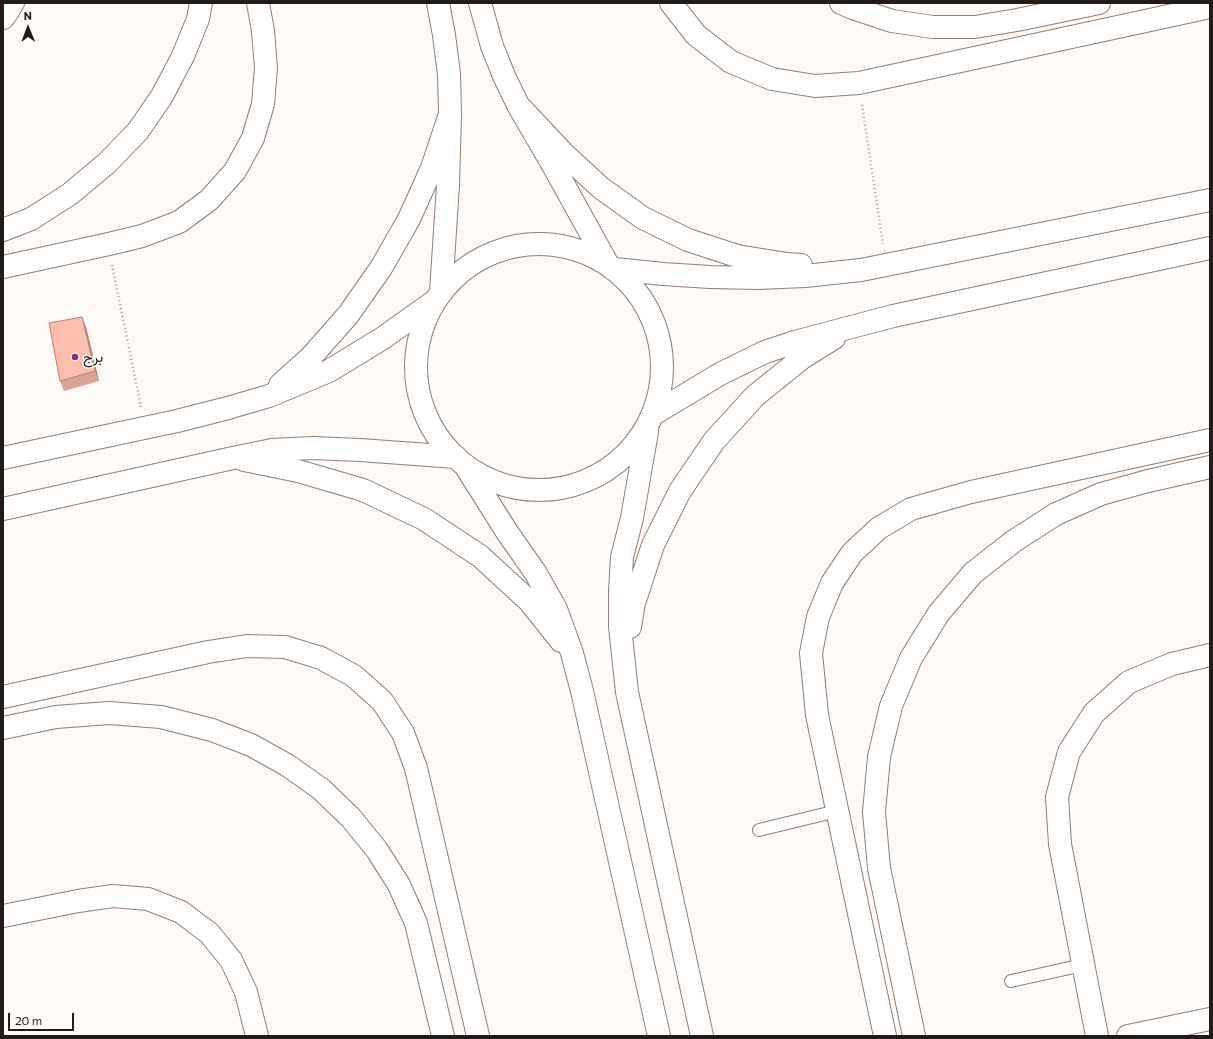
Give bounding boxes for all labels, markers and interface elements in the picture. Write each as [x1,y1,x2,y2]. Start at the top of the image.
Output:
north arrow [8,8,48,48]
text: N [24,9,32,22]
place label: برج [83,348,103,366]
marker: برج [70,352,80,362]
scale bar [10,1005,76,1031]
text: 20 m [15,1013,42,1027]

